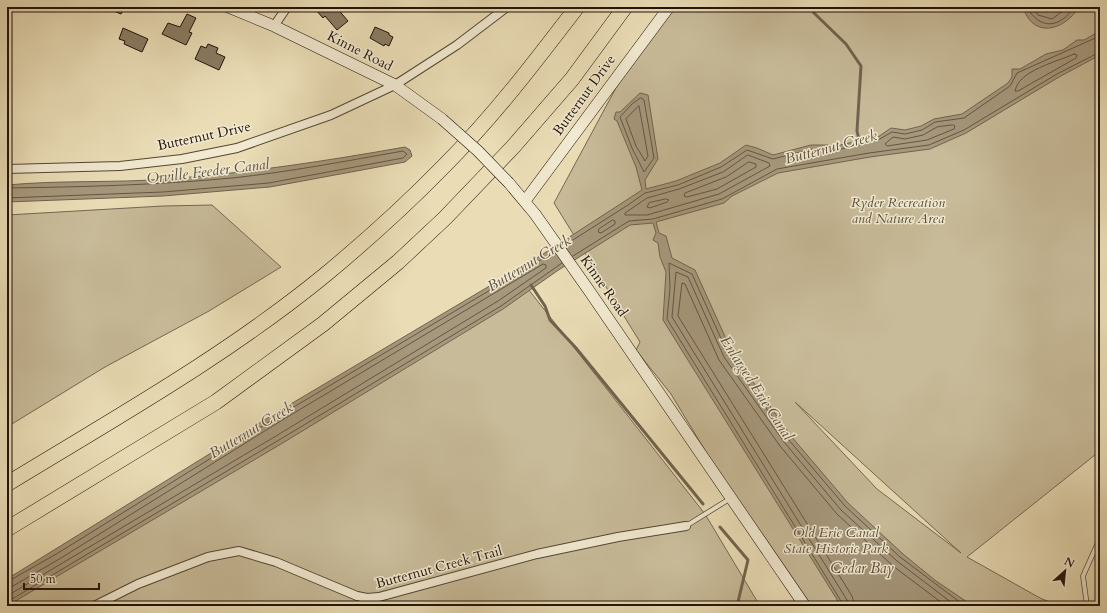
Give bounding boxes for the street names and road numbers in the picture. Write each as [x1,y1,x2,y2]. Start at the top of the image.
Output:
street label: Kinne Road [324,26,397,76]
street label: Butternut Drive [548,51,620,139]
street label: Butternut Drive [155,117,253,155]
street label: Kinne Road [576,251,633,321]
street label: Butternut Creek Trail [374,541,505,593]

